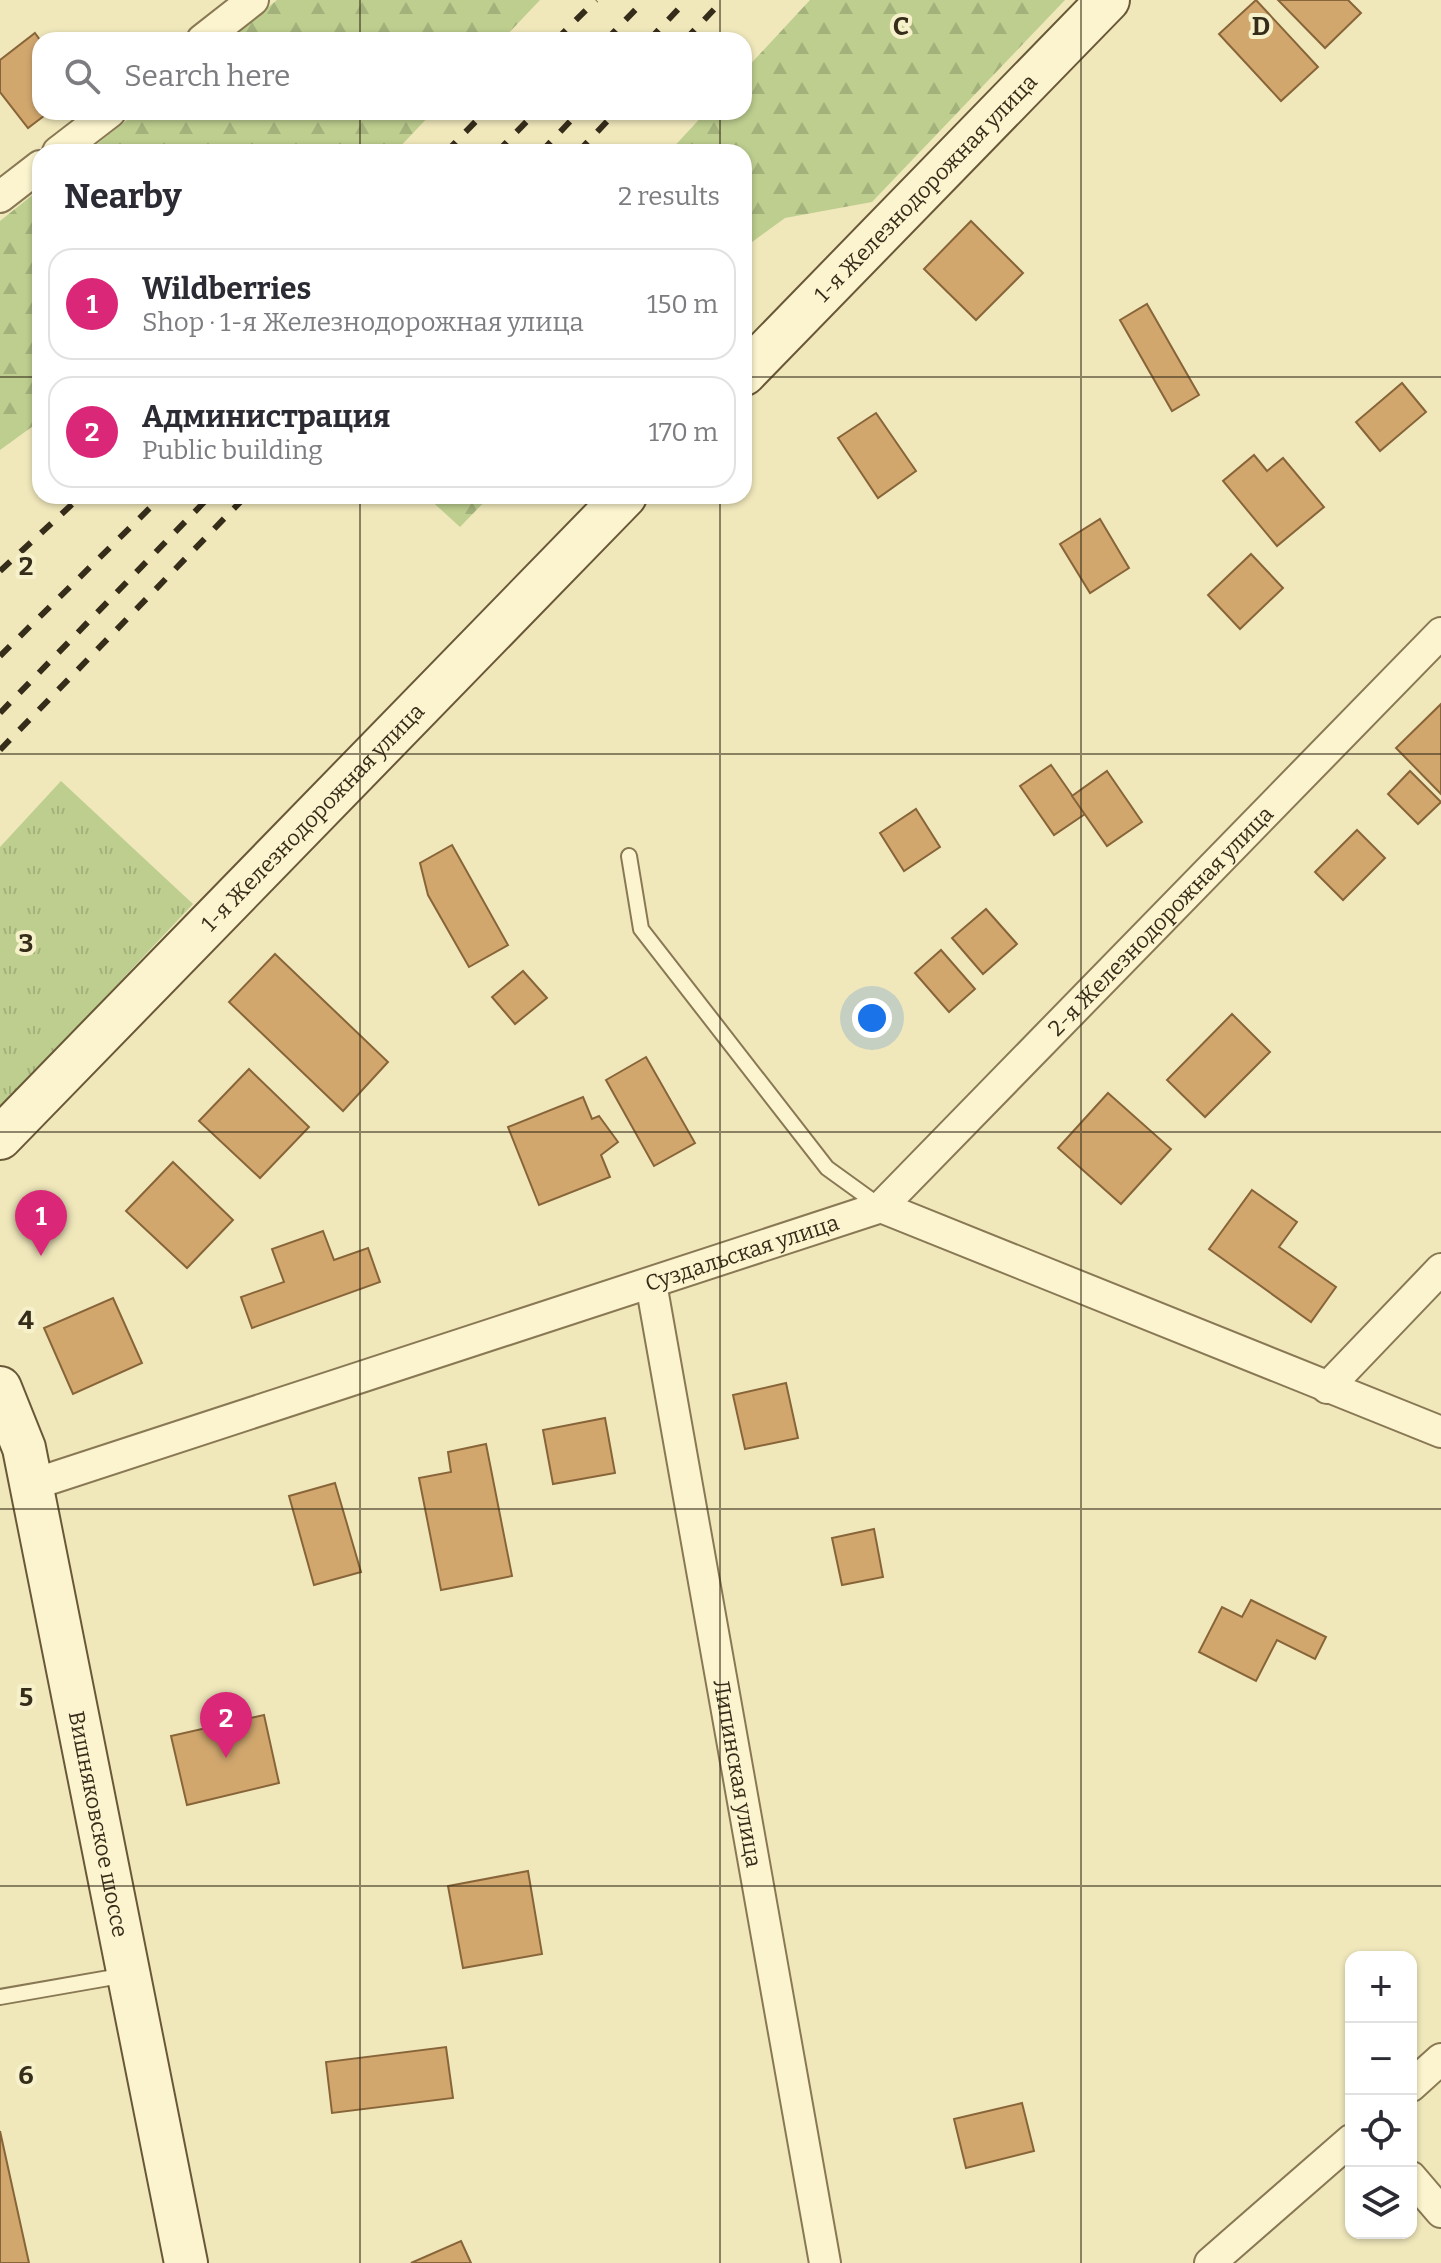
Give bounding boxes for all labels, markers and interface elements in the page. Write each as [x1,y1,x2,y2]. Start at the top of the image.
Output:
text: C [893,11,909,42]
text: D [1252,11,1270,42]
search box [32,32,752,120]
icon: search [60,54,104,98]
text: Search here [124,58,291,94]
street label: 1-я Железнодорожная улица [809,68,1043,308]
text: Nearby [64,176,182,217]
text: 2 results [618,181,720,212]
text: Wildberries [142,271,311,307]
text: 1 [86,289,98,320]
text: 150 m [647,289,718,320]
text: Shop · 1-я Железнодорожная улица [142,307,584,338]
text: Администрация [142,399,390,435]
text: 2 [85,417,99,448]
text: 170 m [648,417,718,448]
text: Public building [142,435,323,466]
text: 2 [19,551,33,582]
street label: 1-я Железнодорожная улица [196,698,430,937]
street label: 2-я Железнодорожная улица [1042,800,1279,1042]
text: 3 [19,928,33,959]
your location [852,998,892,1038]
pin: 1 [15,1190,67,1256]
street label: Суздальская улица [642,1209,842,1297]
text: 4 [18,1305,34,1336]
street label: Липинская улица [708,1677,768,1870]
text: 5 [19,1682,33,1713]
pin: 2 [200,1692,252,1758]
street label: Вишняковское шоссе [63,1709,134,1940]
map controls [1345,1951,1417,2239]
button: + [1345,1951,1417,2023]
button: − [1345,2023,1417,2095]
text: 6 [18,2060,34,2091]
button: locate [1345,2095,1417,2167]
button: layers [1345,2167,1417,2239]

